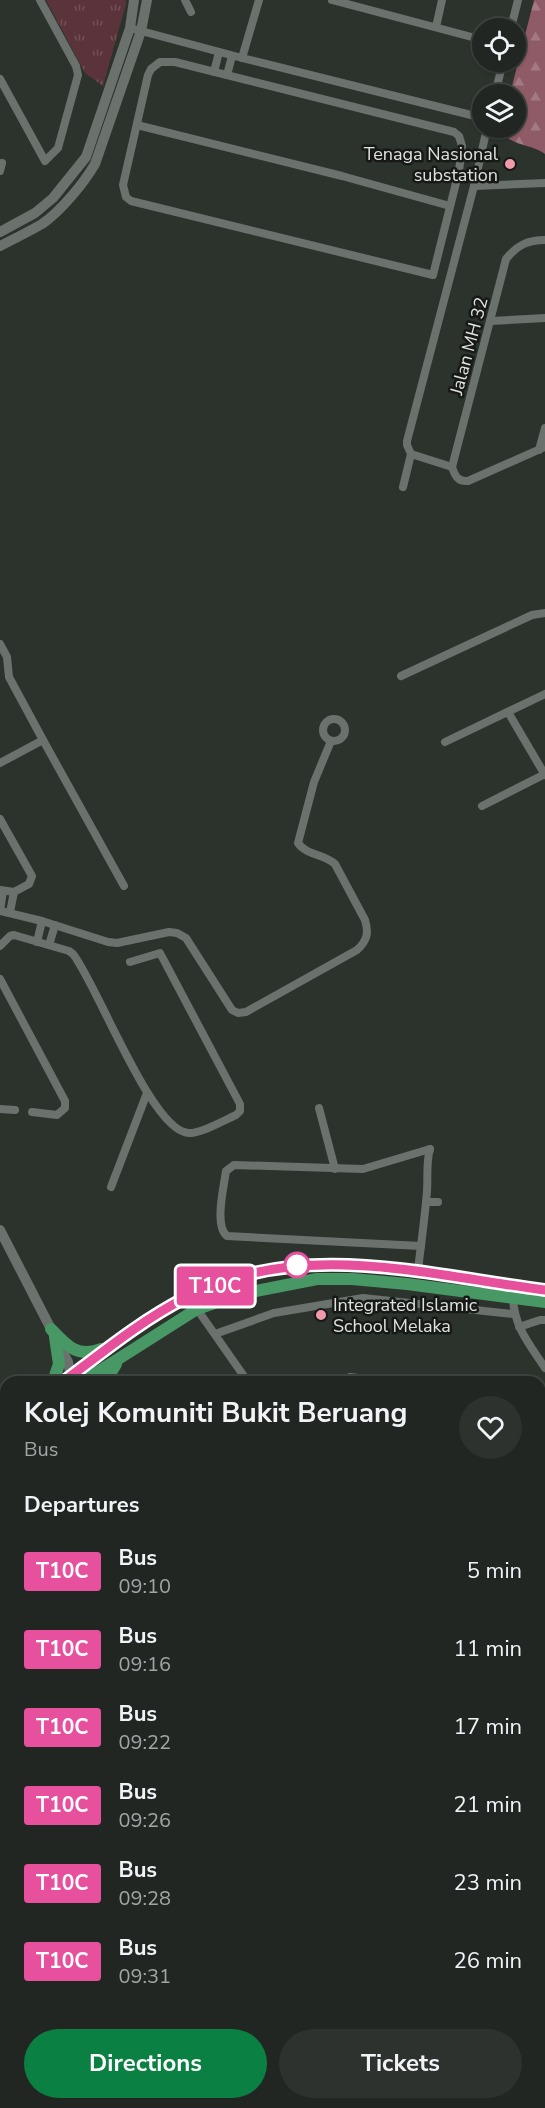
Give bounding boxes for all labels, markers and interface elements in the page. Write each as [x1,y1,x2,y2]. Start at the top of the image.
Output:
map controls [472,18,526,138]
button: locate [472,18,526,72]
button: layers [472,84,526,138]
place label: Tenaga Nasional substation [364,142,499,187]
marker: Tenaga Nasional substation [503,157,517,171]
street label: Jalan MH 32 [444,294,494,399]
unlabelled marker [284,1252,310,1278]
line badge: T10C [173,1266,257,1306]
text: T10C [189,1272,241,1300]
place label: Integrated Islamic School Melaka [333,1293,477,1338]
marker: Integrated Islamic School Melaka [314,1308,328,1322]
text: Kolej Komuniti Bukit Beruang [24,1394,407,1432]
button: heart [459,1396,522,1459]
text: Bus [24,1436,58,1463]
text: Departures [24,1490,139,1520]
text: Bus [119,1543,157,1573]
text: 5 min [467,1556,522,1586]
text: T10C [36,1557,89,1585]
text: 09:10 [119,1573,171,1600]
text: Bus [119,1621,157,1651]
text: 11 min [454,1634,522,1664]
text: T10C [36,1635,89,1663]
text: 09:16 [119,1651,171,1678]
text: Bus [119,1699,157,1729]
text: 17 min [454,1712,522,1742]
text: T10C [36,1713,89,1741]
text: 09:22 [119,1729,171,1756]
text: Bus [119,1777,157,1807]
text: 21 min [454,1790,522,1820]
text: T10C [36,1791,89,1819]
text: 09:26 [119,1807,171,1834]
text: Bus [119,1855,157,1885]
text: 23 min [454,1868,522,1898]
text: T10C [36,1869,89,1897]
text: 09:28 [119,1885,171,1912]
text: Bus [119,1933,157,1963]
text: 26 min [454,1946,522,1976]
text: T10C [36,1947,89,1975]
text: 09:31 [119,1963,171,1990]
button: Directions [24,2029,267,2098]
button: Tickets [279,2029,522,2098]

